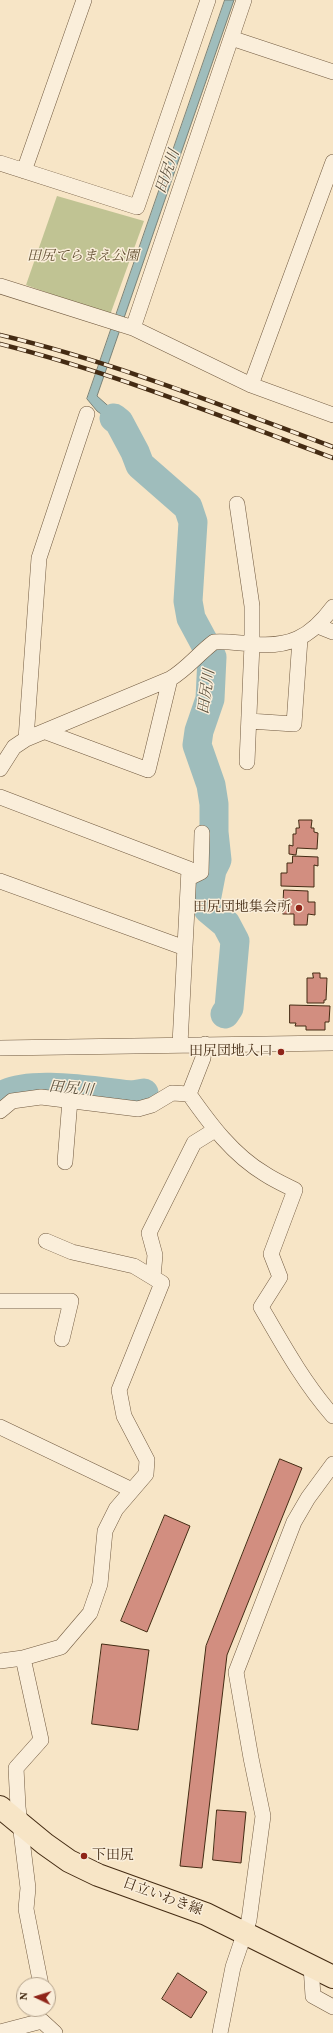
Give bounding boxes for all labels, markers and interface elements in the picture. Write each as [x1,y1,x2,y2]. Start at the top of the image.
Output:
water label: 田尻川 [153,148,185,196]
park label: 田尻てらまえ公園 [27,249,139,265]
water label: 田尻川 [196,668,220,716]
place label: 田尻団地集会所 [193,900,291,916]
marker: 田尻団地集会所 [294,903,304,913]
place label: 田尻団地入口 [189,1044,273,1060]
marker: 田尻団地入口 [276,1047,286,1057]
water label: 田尻川 [48,1079,94,1101]
place label: 下田尻 [92,1848,134,1864]
marker: 下田尻 [79,1851,89,1861]
street label: 日立いわき線 [120,1876,204,1920]
north arrow [16,1977,56,2017]
text: N [17,1992,32,2001]

